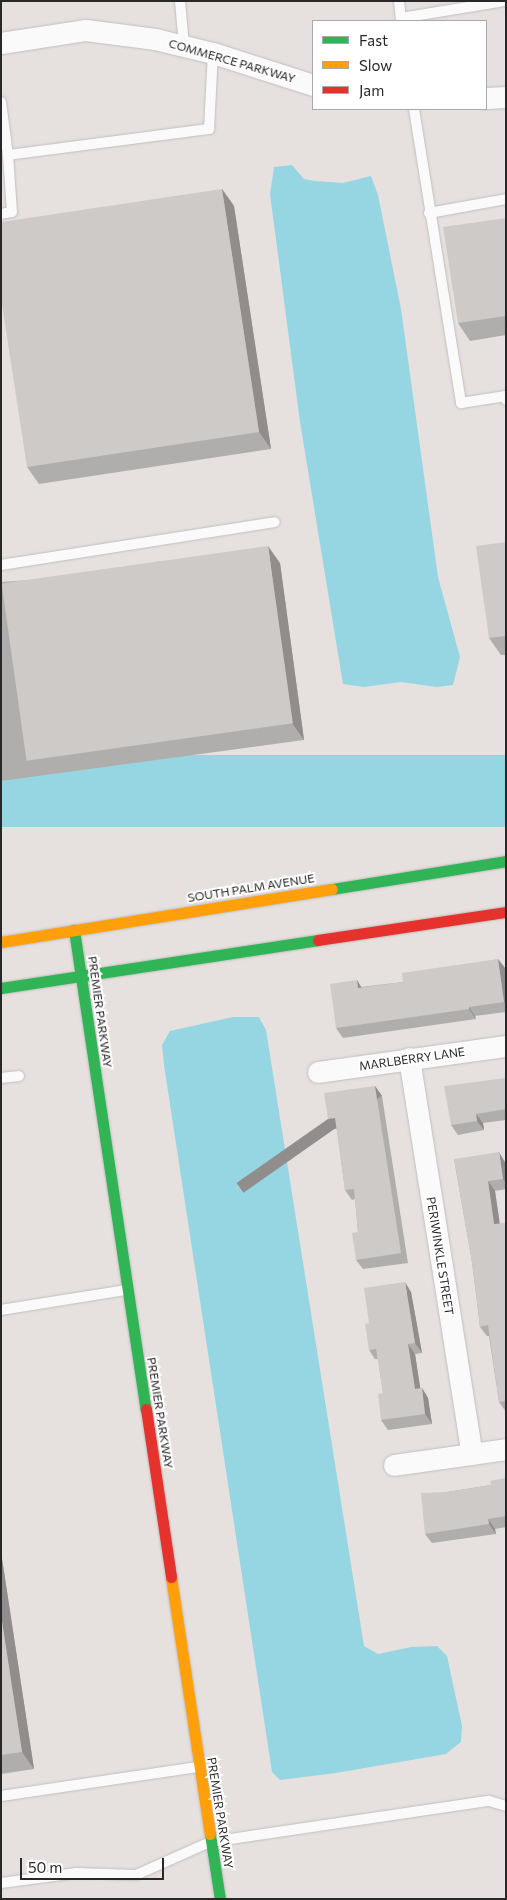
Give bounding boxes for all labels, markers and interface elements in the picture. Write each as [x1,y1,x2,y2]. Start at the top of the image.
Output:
legend [312,20,487,110]
text: Fast [359,31,388,49]
street label: COMMERCE PARKWAY [167,36,297,86]
text: Slow [359,56,392,74]
text: Jam [359,81,384,99]
street label: SOUTH PALM AVENUE [187,871,315,905]
street label: PREMIER PARKWAY [85,955,115,1069]
street label: MARLBERRY LANE [358,1044,466,1074]
street label: PERIWINKLE STREET [424,1196,456,1316]
street label: PREMIER PARKWAY [144,1356,176,1470]
street label: PREMIER PARKWAY [204,1756,236,1870]
scale bar [22,1848,166,1880]
text: 50 m [28,1858,62,1876]

